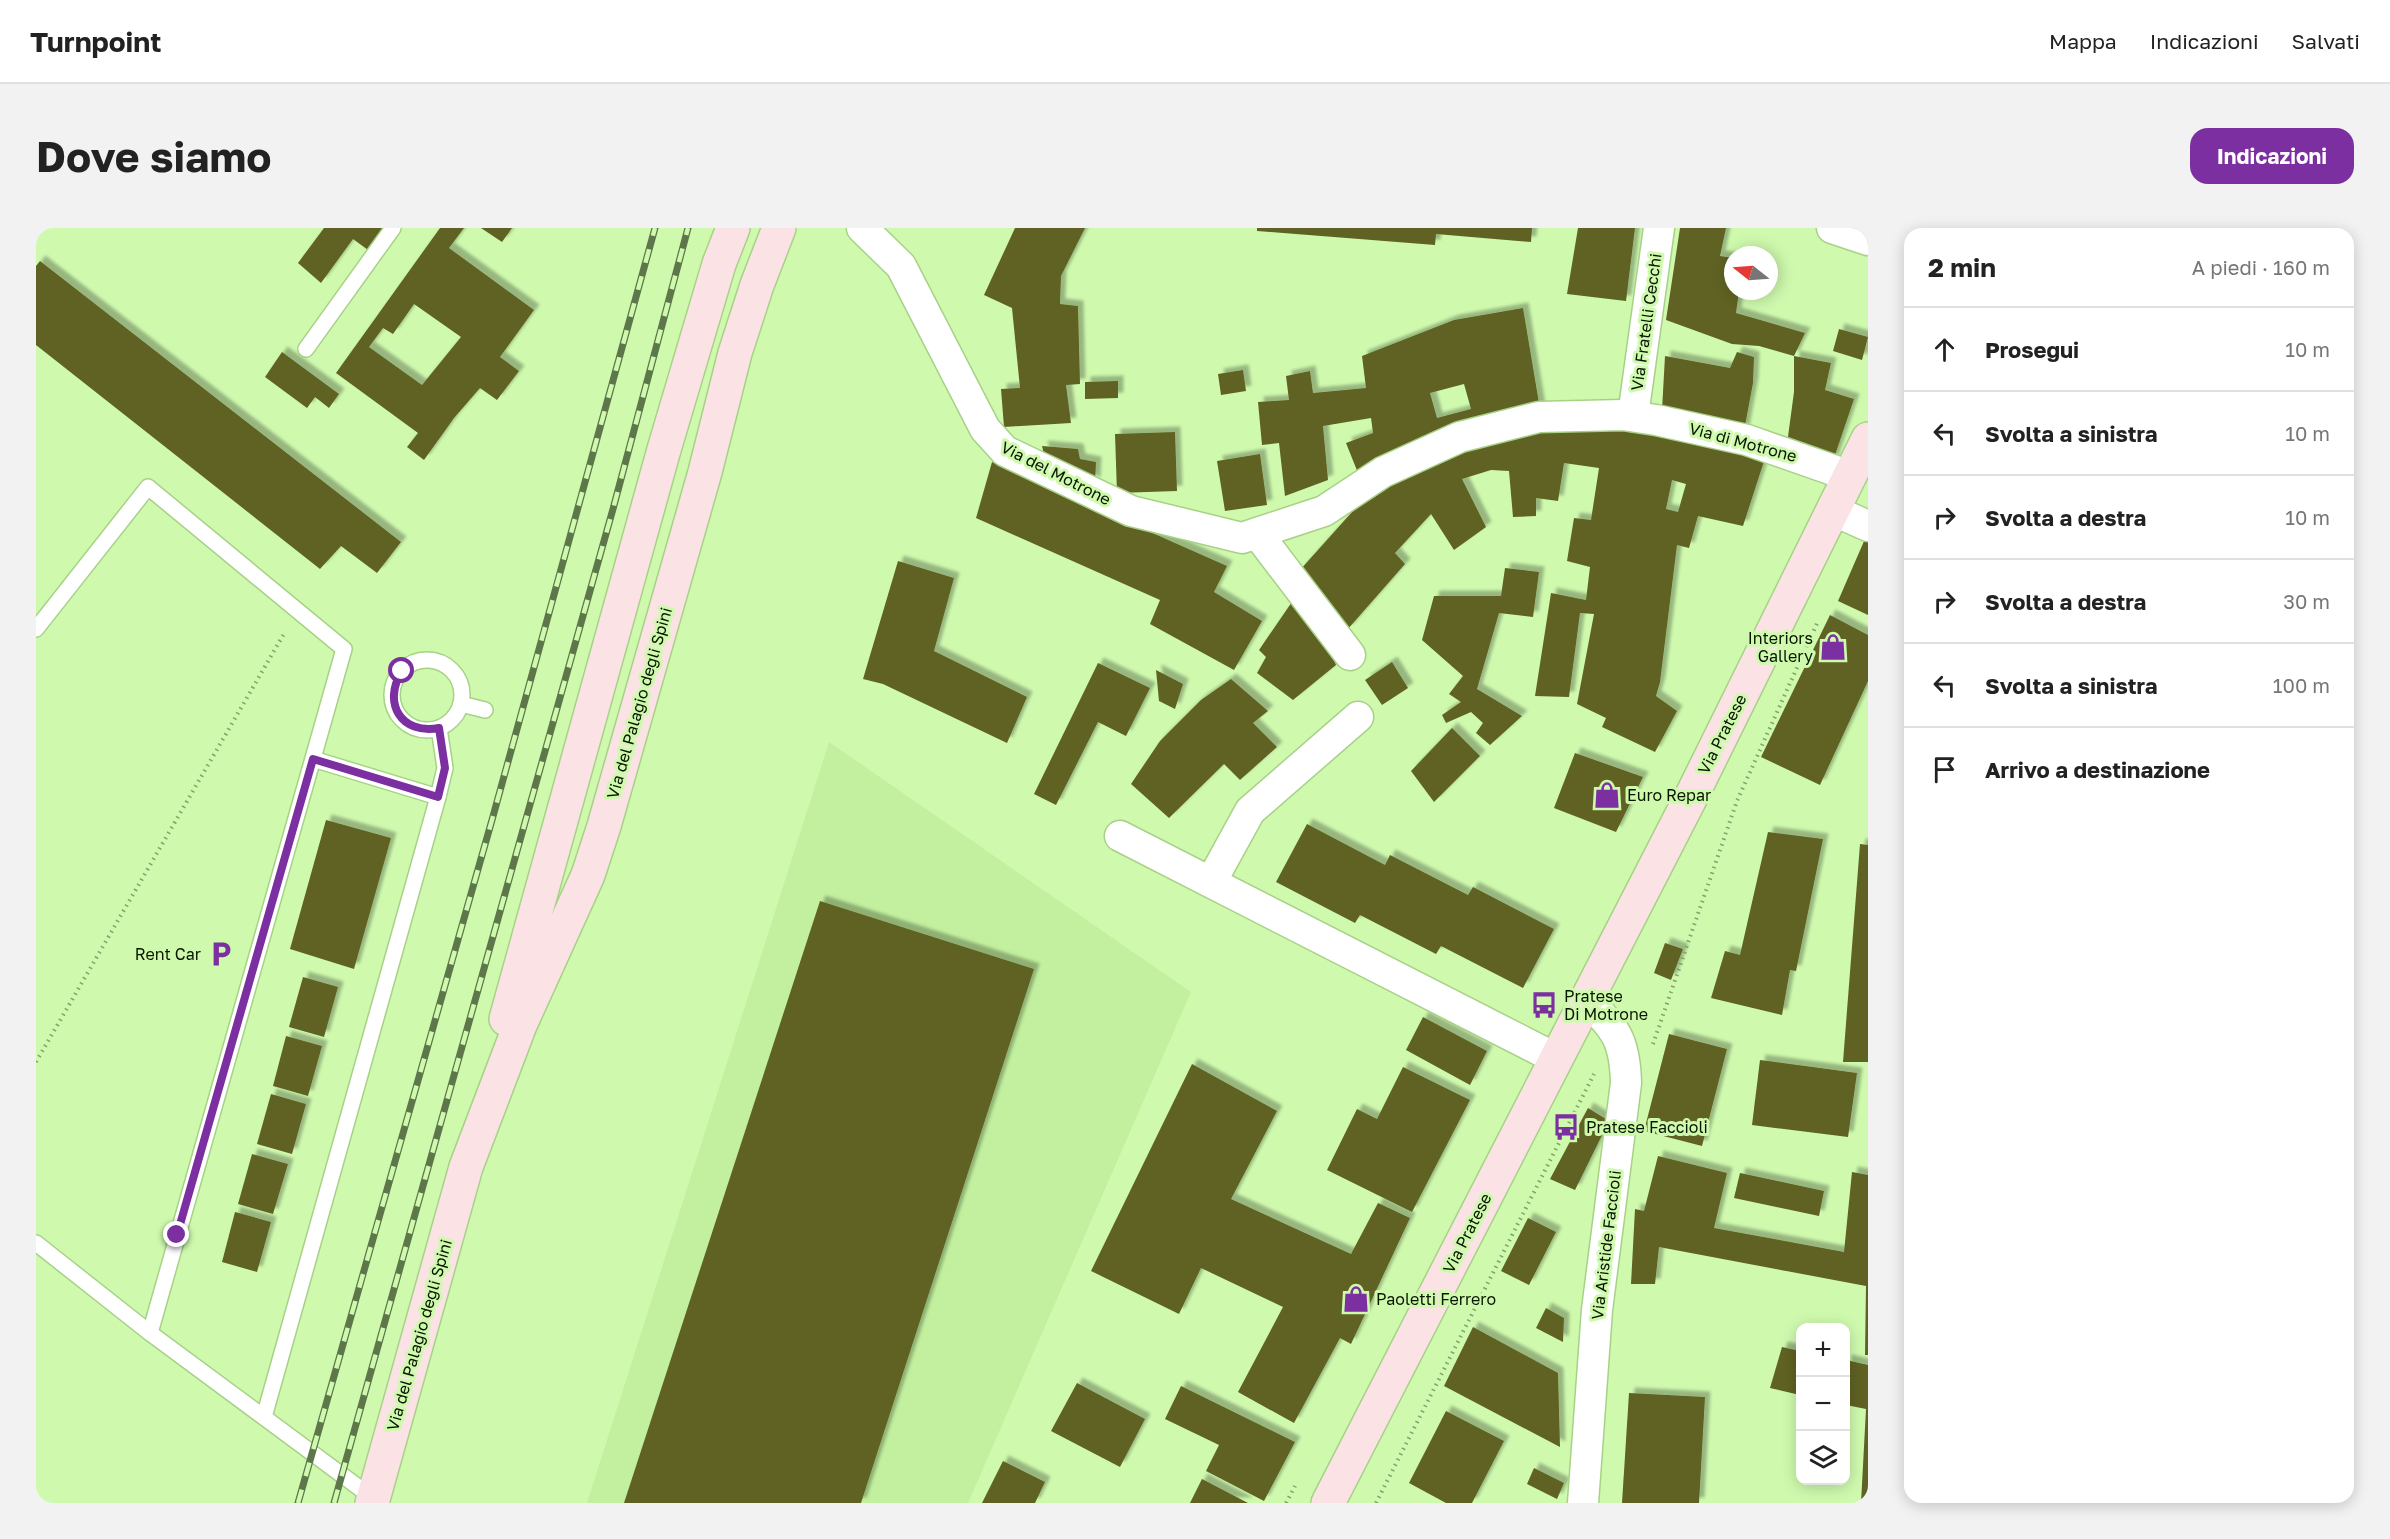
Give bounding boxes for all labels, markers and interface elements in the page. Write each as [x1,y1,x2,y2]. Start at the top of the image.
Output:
text: Turnpoint [30,25,161,58]
text: Mappa [2049,28,2117,54]
text: Indicazioni [2150,28,2259,54]
text: Salvati [2292,28,2360,54]
button: Indicazioni [2190,128,2354,184]
text: Dove siamo [36,131,271,181]
north arrow [1724,246,1778,300]
street label: Via Fratelli Cecchi [1626,252,1666,392]
text: 2 min [1928,252,1996,283]
text: A piedi · 160 m [2192,255,2330,279]
icon: ahead [1928,333,1961,366]
text: Prosegui [1985,336,2079,363]
text: 10 m [2285,337,2330,361]
icon: left [1928,417,1961,450]
street label: Via di Motrone [1687,418,1799,466]
text: Svolta a sinistra [1985,420,2157,447]
text: 10 m [2285,421,2330,445]
street label: Via del Motrone [998,437,1114,509]
icon: right [1928,501,1961,534]
text: Svolta a destra [1985,504,2146,531]
text: 10 m [2285,505,2330,529]
icon: right [1928,585,1961,618]
text: Svolta a destra [1985,588,2146,615]
text: 30 m [2283,589,2330,613]
street label: Via del Palagio degli Spini [602,605,676,801]
place label: Interiors Gallery [1748,628,1813,666]
shop icon: Interiors Gallery [1818,632,1848,662]
route start [388,657,414,683]
icon: left [1928,669,1961,702]
text: Svolta a sinistra [1985,672,2157,699]
text: 100 m [2273,673,2330,697]
street label: Via Pratese [1693,691,1751,777]
icon: arrive [1928,753,1961,786]
text: Arrivo a destinazione [1985,756,2210,783]
shop icon: Euro Repar [1592,780,1622,810]
place label: Euro Repar [1627,785,1711,805]
parking icon: Rent Car [206,939,236,969]
place label: Rent Car [135,944,201,964]
place label: Pratese Di Motrone [1564,986,1648,1024]
bus stop icon: Pratese Di Motrone [1529,990,1559,1020]
bus stop icon: Pratese Faccioli [1551,1112,1581,1142]
place label: Pratese Faccioli [1586,1117,1708,1137]
street label: Via Aristide Faccioli [1587,1169,1625,1321]
street label: Via Pratese [1438,1190,1496,1276]
route end [163,1221,189,1247]
street label: Via del Palagio degli Spini [382,1237,456,1433]
shop icon: Paoletti Ferrero [1341,1284,1371,1314]
place label: Paoletti Ferrero [1376,1289,1496,1309]
map controls [1796,1323,1850,1485]
button: + [1796,1323,1850,1377]
button: − [1796,1377,1850,1431]
button: layers [1796,1431,1850,1485]

